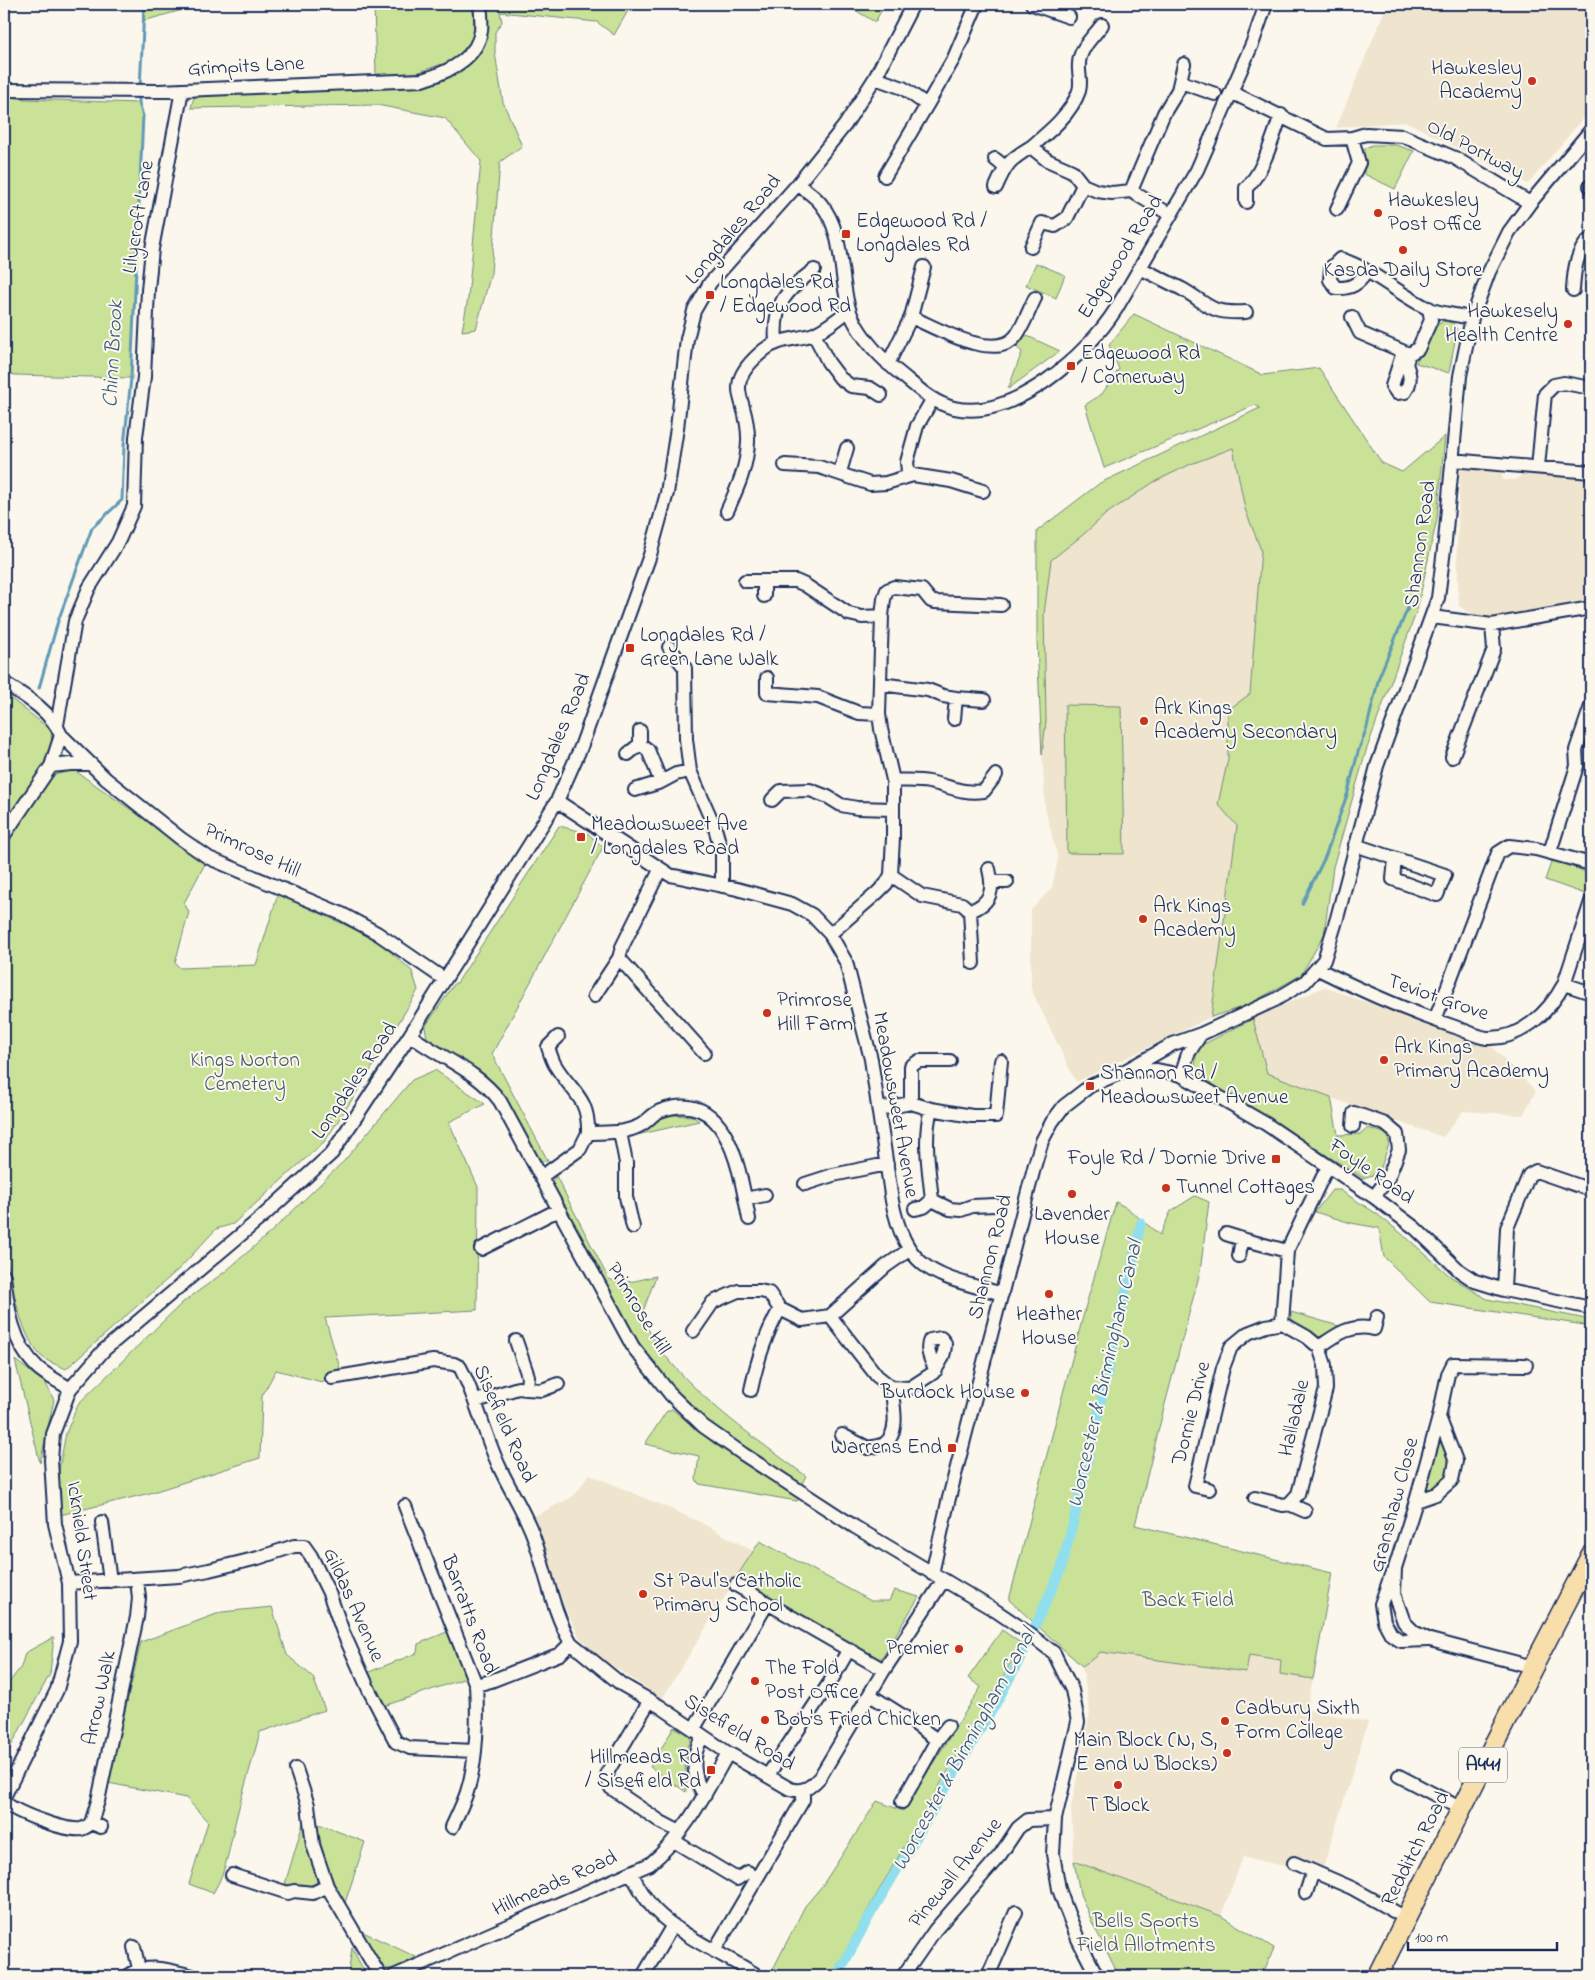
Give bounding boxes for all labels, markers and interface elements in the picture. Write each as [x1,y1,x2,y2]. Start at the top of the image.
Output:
street label: Grimpits Lane [187,49,306,85]
place label: Hawkesley Academy [1431,54,1522,110]
marker: Hawkesley Academy [1526,75,1538,87]
street label: Old Portway [1420,112,1529,190]
street label: Lilycroft Lane [115,158,165,276]
street label: Longdales Road [679,168,791,293]
place label: Hawkesley Post Office [1388,186,1482,240]
street label: Edgewood Road [1071,189,1173,326]
place label: Edgewood Rd / Longdales Rd [856,207,988,263]
marker: Hawkesley Post Office [1372,207,1384,219]
marker: Edgewood Rd / Longdales Rd [840,228,852,240]
marker: Kasda Daily Store [1397,244,1409,256]
place label: Kasda Daily Store [1324,256,1483,288]
place label: Longdales Rd / Edgewood Rd [720,268,851,324]
marker: Longdales Rd / Edgewood Rd [704,289,716,301]
place label: Hawkesely Health Centre [1445,297,1559,351]
water label: Chinn Brook [95,298,133,408]
marker: Hawkesely Health Centre [1562,318,1574,330]
place label: Edgewood Rd / Cornerway [1081,339,1200,395]
marker: Edgewood Rd / Cornerway [1065,360,1077,372]
street label: Shannon Road [1397,478,1445,609]
place label: Longdales Rd / Green Lane Walk [640,621,779,675]
marker: Longdales Rd / Green Lane Walk [624,642,636,654]
street label: Longdales Road [519,668,601,806]
place label: Ark Kings Academy Secondary [1154,694,1337,750]
marker: Ark Kings Academy Secondary [1138,715,1150,727]
place label: Meadowsweet Ave / Longdales Road [591,810,748,866]
street label: Primrose Hill [199,816,305,886]
marker: Meadowsweet Ave / Longdales Road [575,831,587,843]
place label: Ark Kings Academy [1153,892,1236,948]
marker: Ark Kings Academy [1137,913,1149,925]
street label: Teviot Grove [1383,967,1493,1030]
place label: Primrose Hill Farm [777,986,853,1040]
marker: Primrose Hill Farm [761,1007,773,1019]
street label: Meadowsweet Avenue [864,1010,926,1201]
street label: Longdales Road [304,1016,407,1147]
place label: Ark Kings Primary Academy [1394,1033,1549,1089]
park label: Kings Norton Cemetery [190,1046,300,1102]
marker: Ark Kings Primary Academy [1378,1054,1390,1066]
place label: Shannon Rd / Meadowsweet Avenue [1100,1059,1289,1113]
marker: Shannon Rd / Meadowsweet Avenue [1084,1080,1096,1092]
street label: Foyle Road [1320,1131,1420,1214]
place label: Foyle Rd / Dornie Drive [1067,1144,1267,1176]
marker: Foyle Rd / Dornie Drive [1270,1153,1282,1165]
place label: Tunnel Cottages [1176,1173,1315,1205]
marker: Tunnel Cottages [1160,1182,1172,1194]
marker: Lavender House [1066,1188,1078,1200]
street label: Shannon Road [961,1191,1021,1323]
place label: Lavender House [1034,1200,1110,1254]
water label: Worcester & Birmingham Canal [1060,1235,1153,1511]
street label: Primrose Hill [599,1257,677,1361]
marker: Heather House [1043,1288,1055,1300]
place label: Heather House [1016,1300,1082,1354]
street label: Dornie Drive [1164,1358,1219,1469]
street label: Sisefield Road [465,1360,544,1488]
street label: Halladale [1272,1376,1319,1459]
place label: Burdock House [880,1378,1016,1408]
marker: Burdock House [1019,1387,1031,1399]
place label: Warrens End [831,1433,942,1463]
street label: Granshaw Close [1363,1434,1428,1576]
marker: Warrens End [946,1442,958,1454]
street label: Icknield Street [58,1479,104,1603]
street label: Gildas Avenue [314,1543,392,1668]
street label: Barratts Road [432,1550,506,1679]
place label: St Paul's Catholic Primary School [653,1567,802,1623]
park label: Back Field [1141,1586,1234,1616]
marker: St Paul's Catholic Primary School [637,1588,649,1600]
water label: Worcester & Birmingham Canal [885,1621,1046,1877]
place label: Premier [886,1634,949,1664]
marker: Premier [953,1643,965,1655]
street label: Arrow Walk [75,1647,125,1748]
place label: The Fold Post Office [765,1654,859,1708]
marker: The Fold Post Office [749,1675,761,1687]
street label: Sisefield Road [677,1687,801,1779]
place label: Cadbury Sixth Form College [1234,1694,1360,1750]
place label: Bob's Fried Chicken [774,1705,941,1735]
marker: Bob's Fried Chicken [759,1714,771,1726]
marker: Cadbury Sixth Form College [1219,1715,1231,1727]
place label: Main Block (N, S, E and W Blocks) [1073,1726,1217,1780]
place label: Hillmeads Rd / Sisefield Rd [585,1743,701,1797]
marker: Main Block (N, S, E and W Blocks) [1221,1747,1233,1759]
road number: A441 [1459,1748,1507,1782]
marker: Hillmeads Rd / Sisefield Rd [705,1764,717,1776]
marker: T Block [1112,1779,1124,1791]
street label: Redditch Road [1374,1786,1458,1912]
place label: T Block [1086,1791,1150,1821]
street label: Pinewall Avenue [902,1811,1010,1935]
street label: Hillmeads Road [488,1843,622,1925]
park label: Bells Sports Field Allotments [1075,1907,1216,1961]
scale bar [1408,1920,1556,1952]
text: 100 m [1415,1927,1448,1949]

